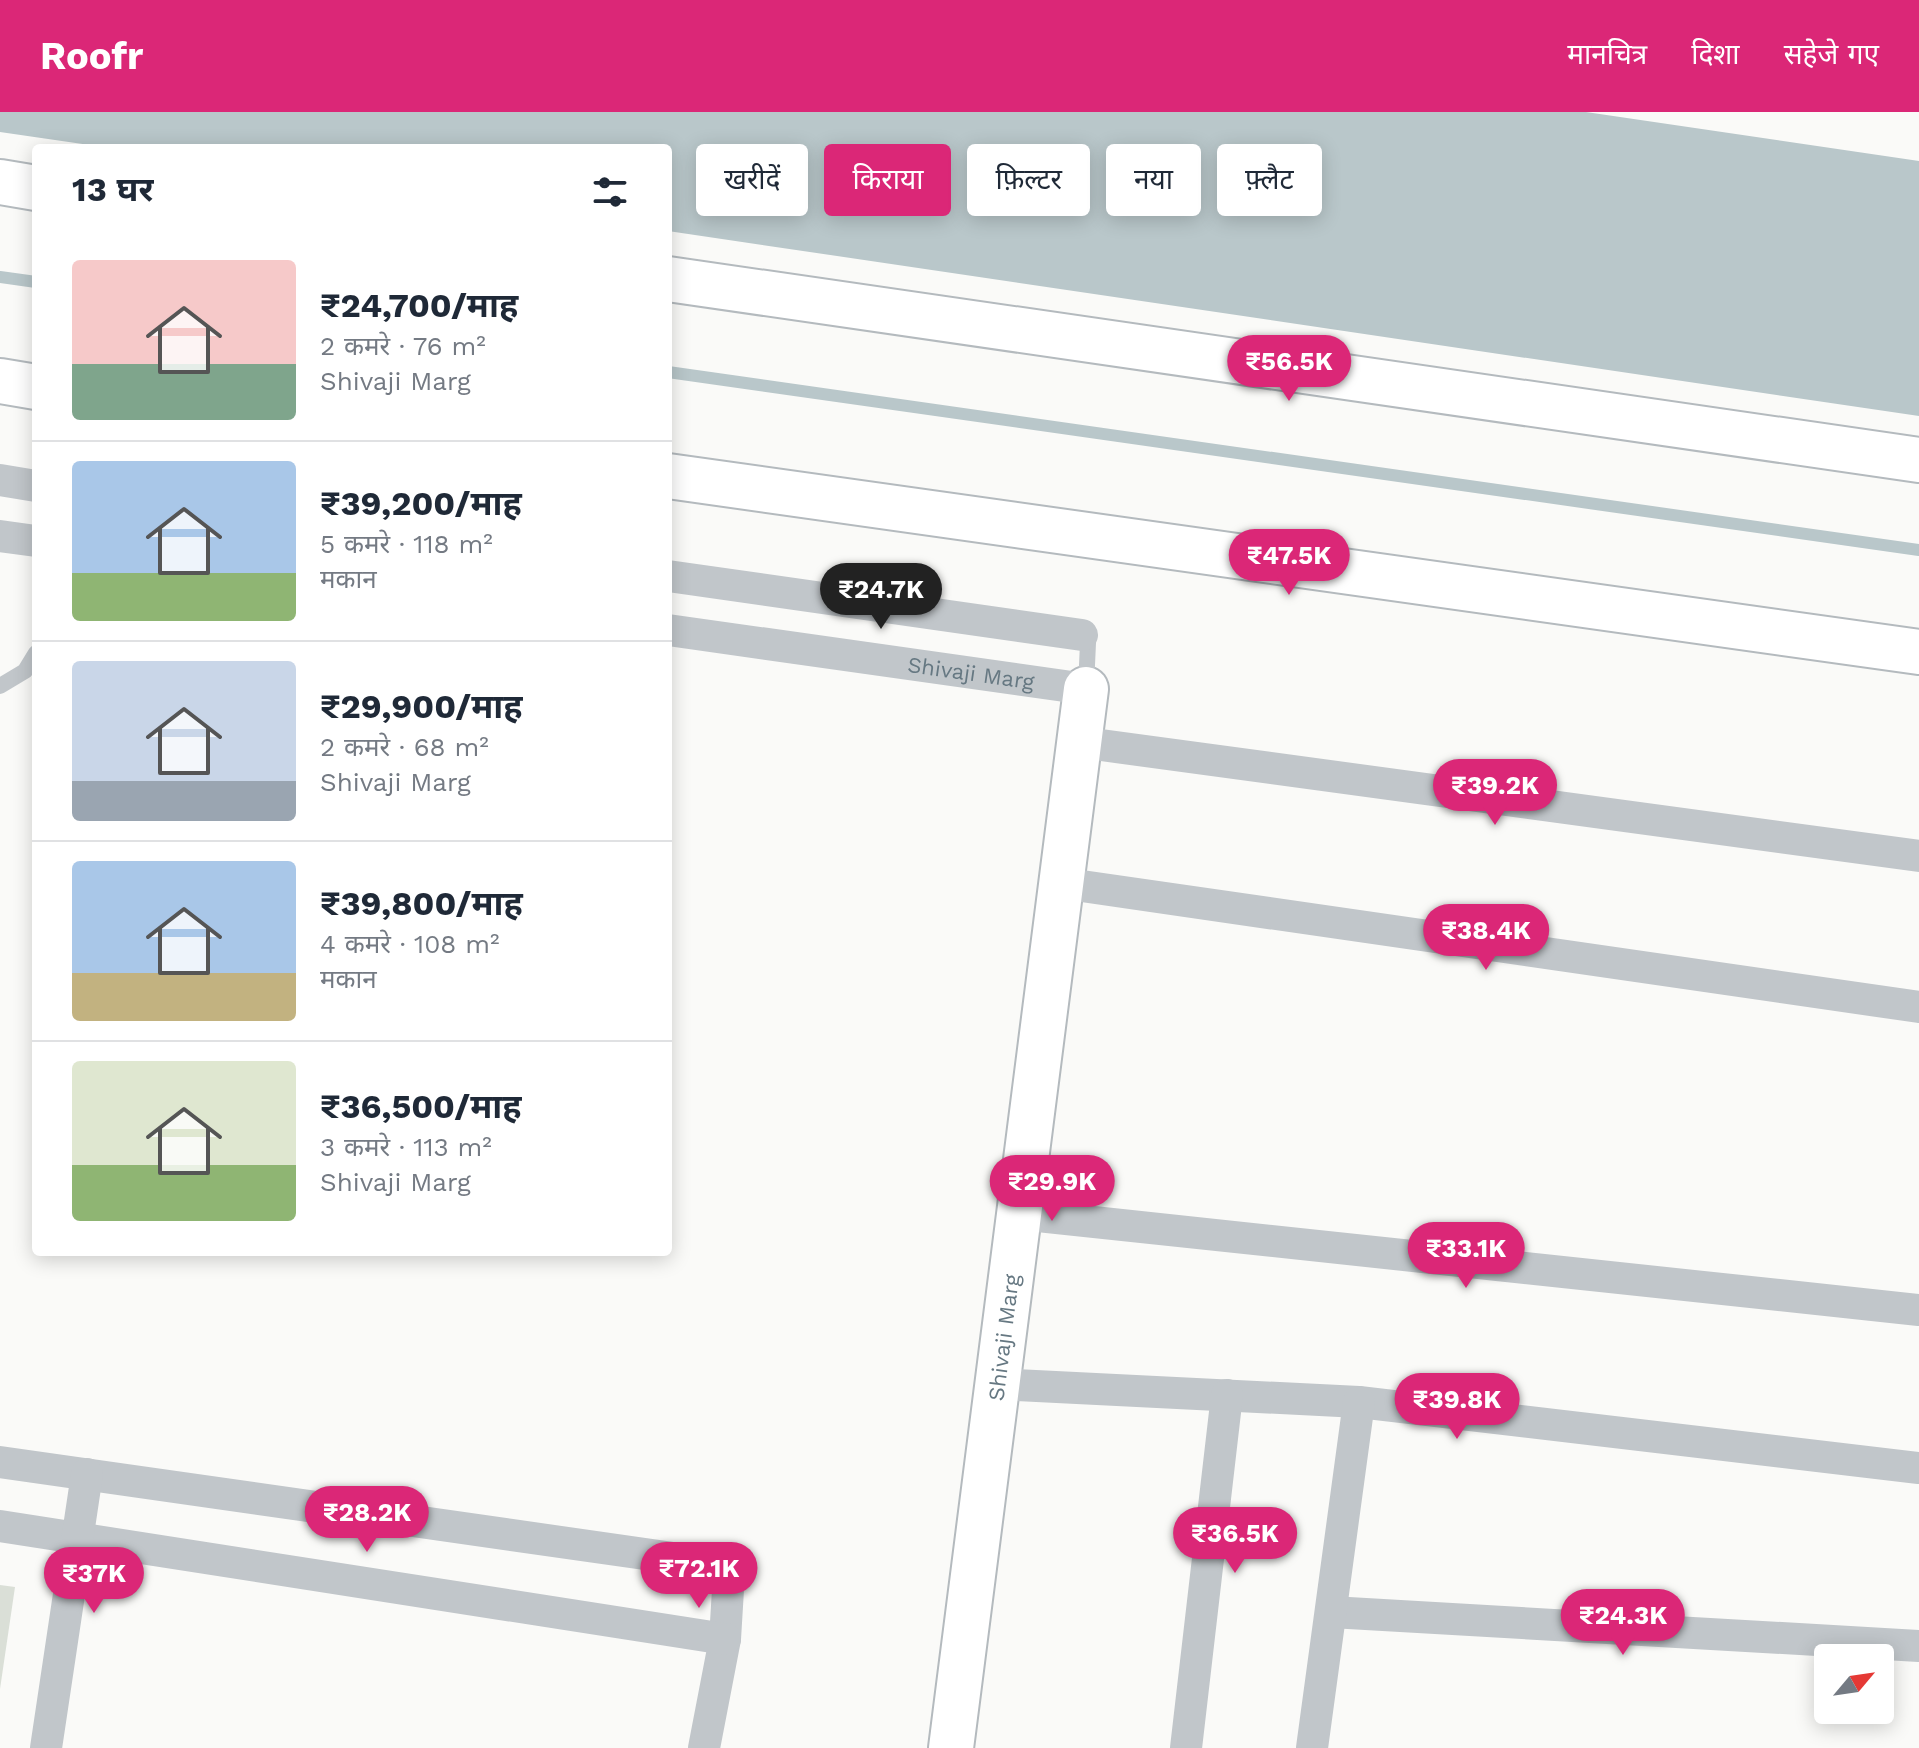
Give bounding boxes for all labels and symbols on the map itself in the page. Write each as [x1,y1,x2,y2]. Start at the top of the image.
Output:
pin: ₹56.5K [1224,335,1354,403]
pin: ₹47.5K [1224,529,1354,597]
pin: ₹24.7K [816,563,946,631]
street label: Shivaji Marg [906,651,1036,694]
pin: ₹39.2K [1430,759,1560,827]
pin: ₹38.4K [1421,904,1551,972]
pin: ₹29.9K [987,1155,1117,1223]
pin: ₹33.1K [1401,1222,1531,1290]
street label: Shivaji Marg [983,1272,1024,1402]
pin: ₹39.8K [1392,1373,1522,1441]
pin: ₹28.2K [302,1486,432,1554]
pin: ₹36.5K [1170,1507,1300,1575]
pin: ₹72.1K [634,1542,764,1610]
pin: ₹37K [47,1547,141,1615]
pin: ₹24.3K [1558,1589,1688,1657]
north arrow [1814,1644,1894,1724]

